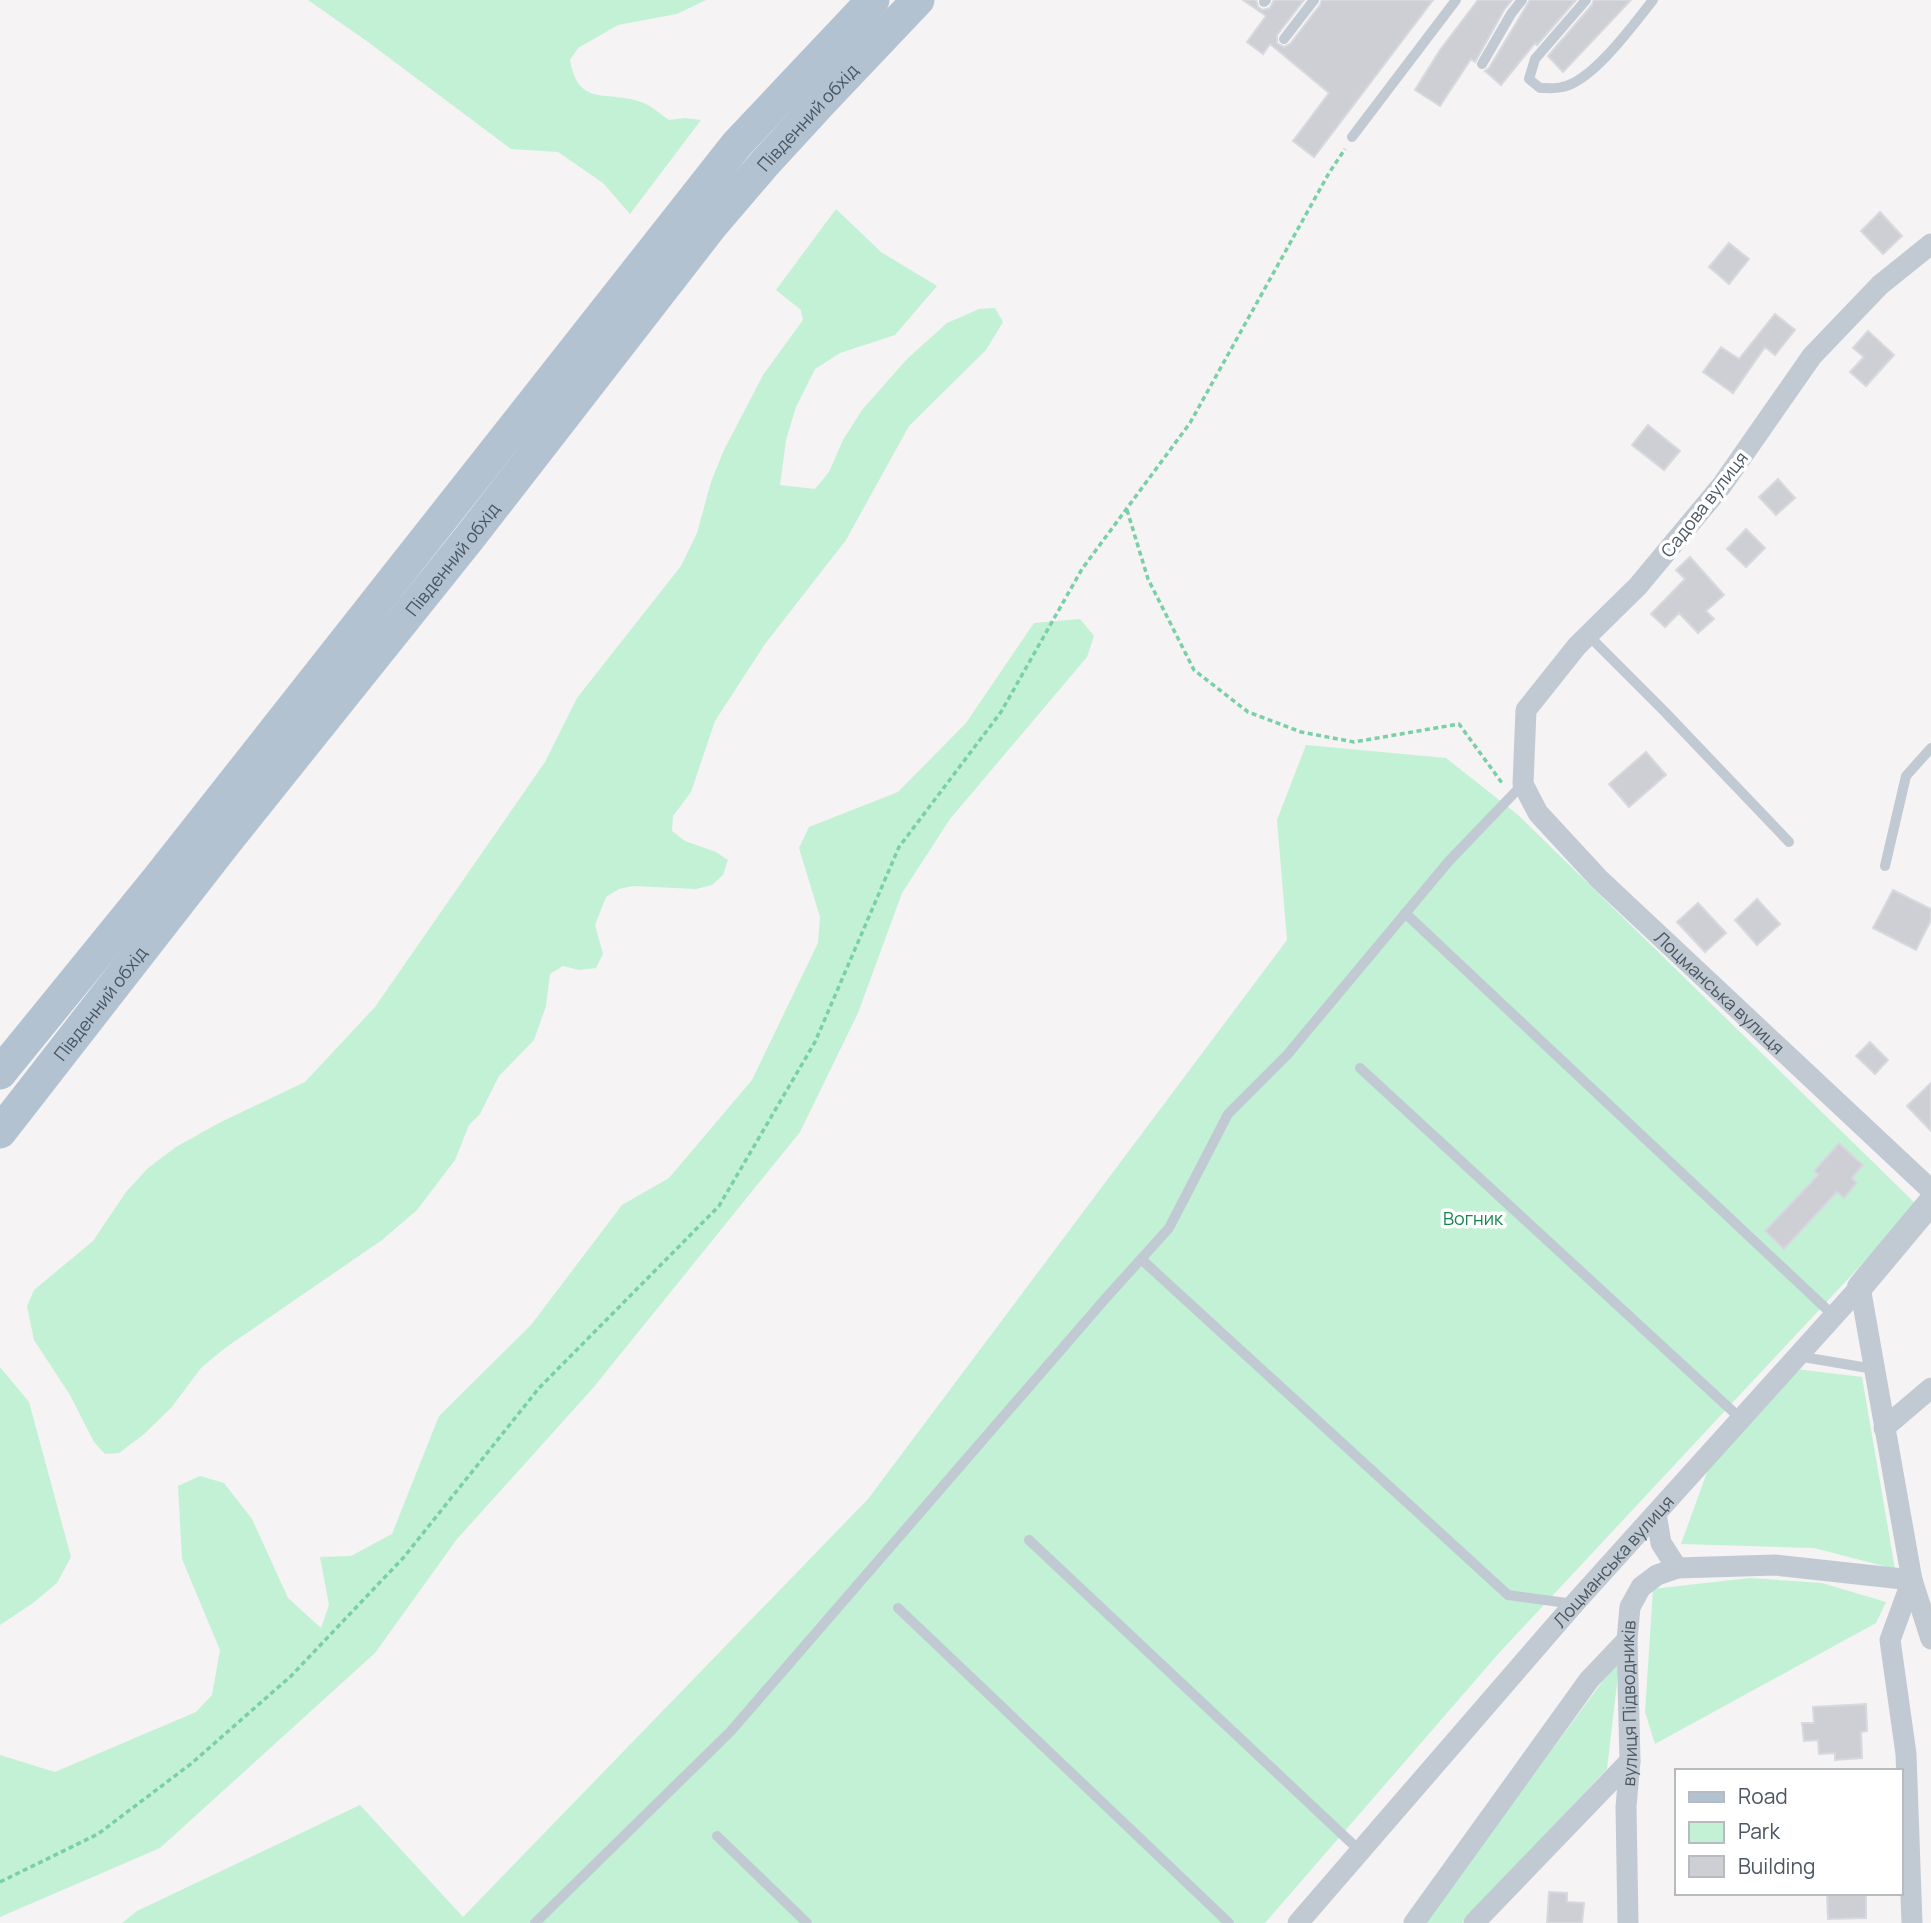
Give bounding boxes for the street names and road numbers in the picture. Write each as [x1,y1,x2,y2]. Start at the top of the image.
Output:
street label: Південний обхід [751,58,863,176]
street label: Садова вулиця [1655,446,1753,562]
street label: Південний обхід [400,497,505,621]
street label: Лоцманська вулиця [1650,925,1790,1059]
street label: Південний обхід [48,941,152,1065]
street label: Лоцманська вулиця [1547,1490,1679,1632]
street label: вулиця Підводників [1615,1619,1642,1787]

